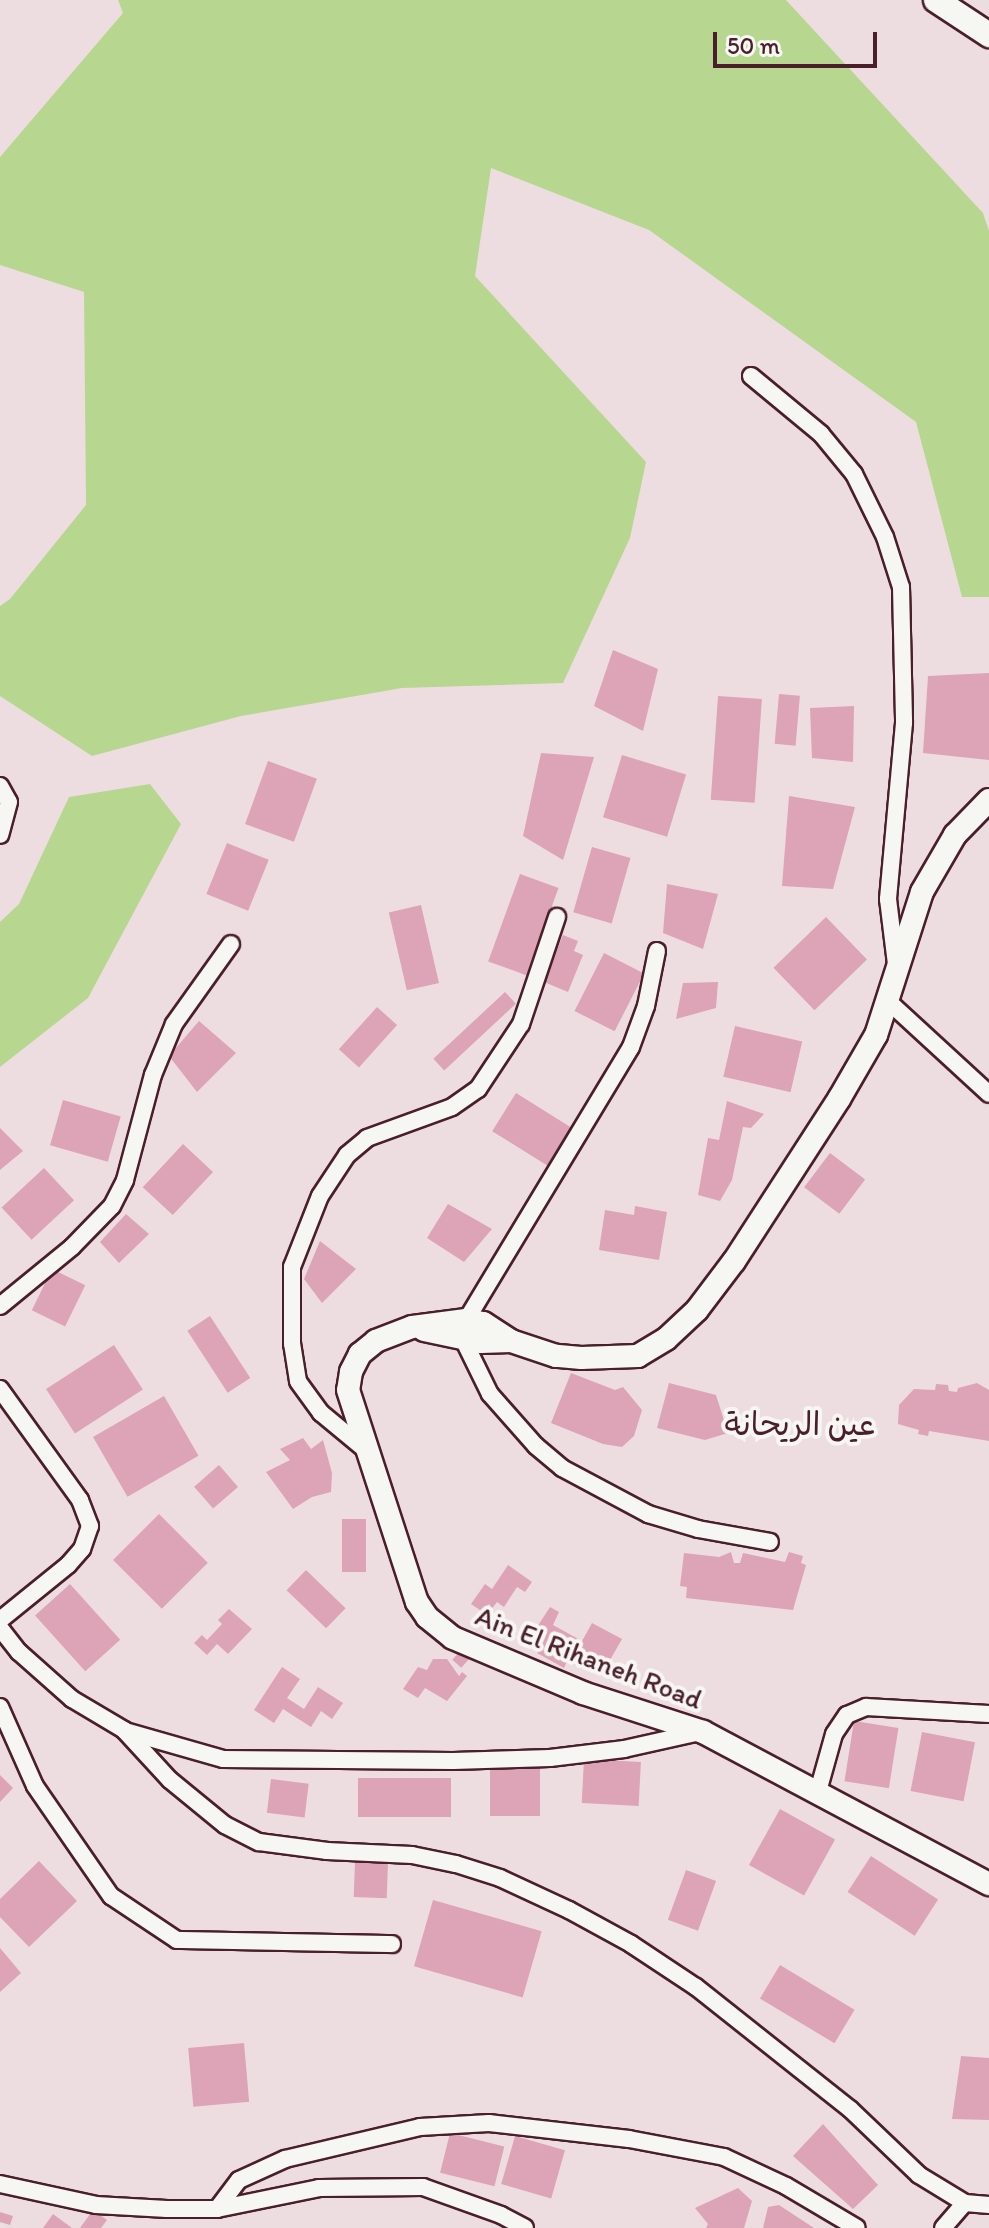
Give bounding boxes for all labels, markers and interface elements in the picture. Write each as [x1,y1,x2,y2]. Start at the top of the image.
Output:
scale bar [717,16,881,66]
text: 50 m [727,31,780,60]
district label: عين الريحانة [724,1405,876,1443]
street label: Ain El Rihaneh Road [471,1598,707,1716]

